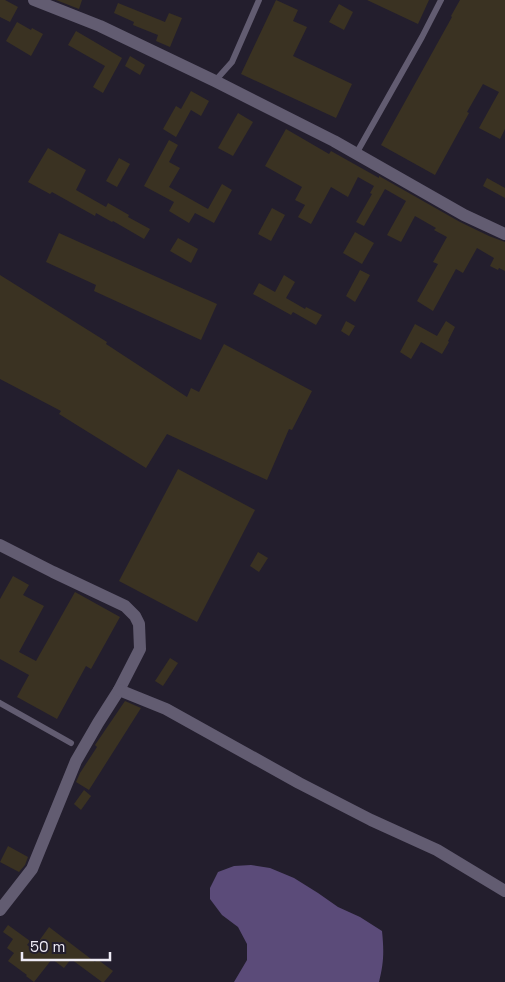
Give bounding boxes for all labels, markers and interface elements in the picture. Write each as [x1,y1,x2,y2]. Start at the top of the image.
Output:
scale bar [22,930,110,962]
text: 50 m [30,937,65,956]

